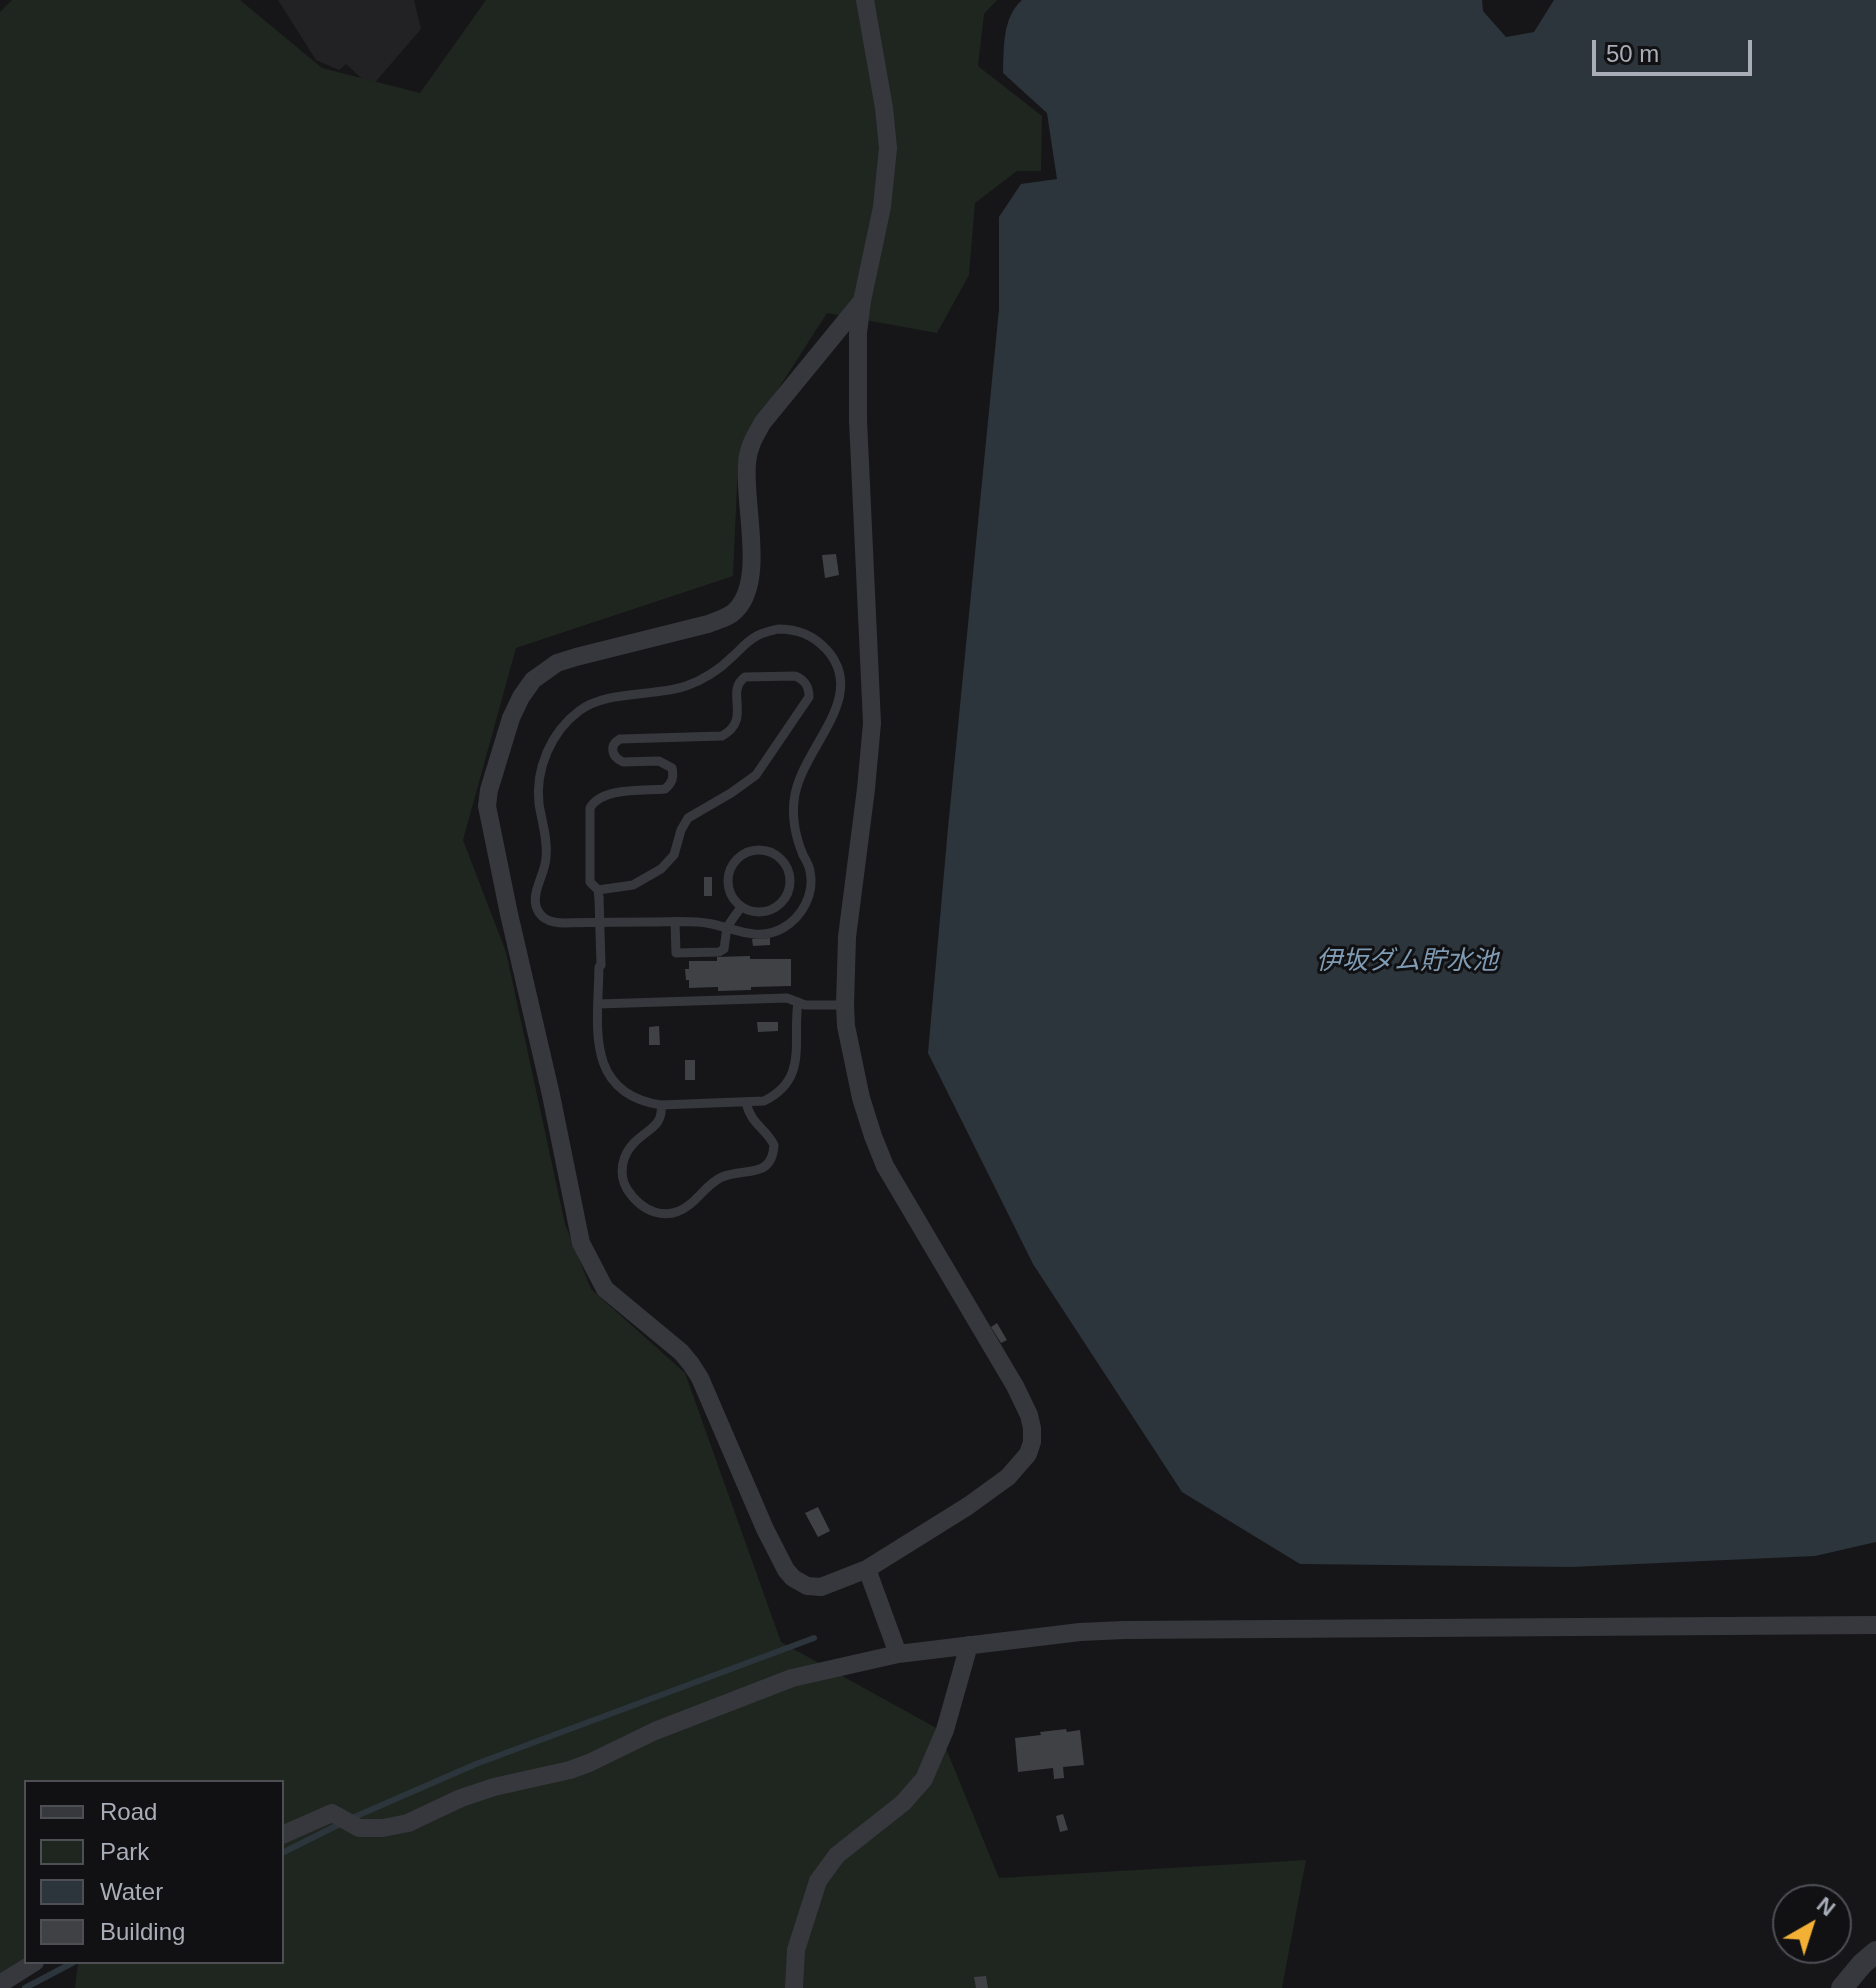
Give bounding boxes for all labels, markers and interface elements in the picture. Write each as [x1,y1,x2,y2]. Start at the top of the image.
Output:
scale bar [1596,24,1756,74]
text: 50 m [1606,40,1659,67]
water label: 伊坂ダム貯水池 [1316,946,1498,978]
legend [24,1780,284,1964]
text: Road [100,1798,157,1825]
text: Park [100,1838,149,1865]
text: Water [100,1878,163,1905]
north arrow [1772,1884,1852,1964]
text: N [1812,1892,1840,1921]
text: Building [100,1918,185,1945]

